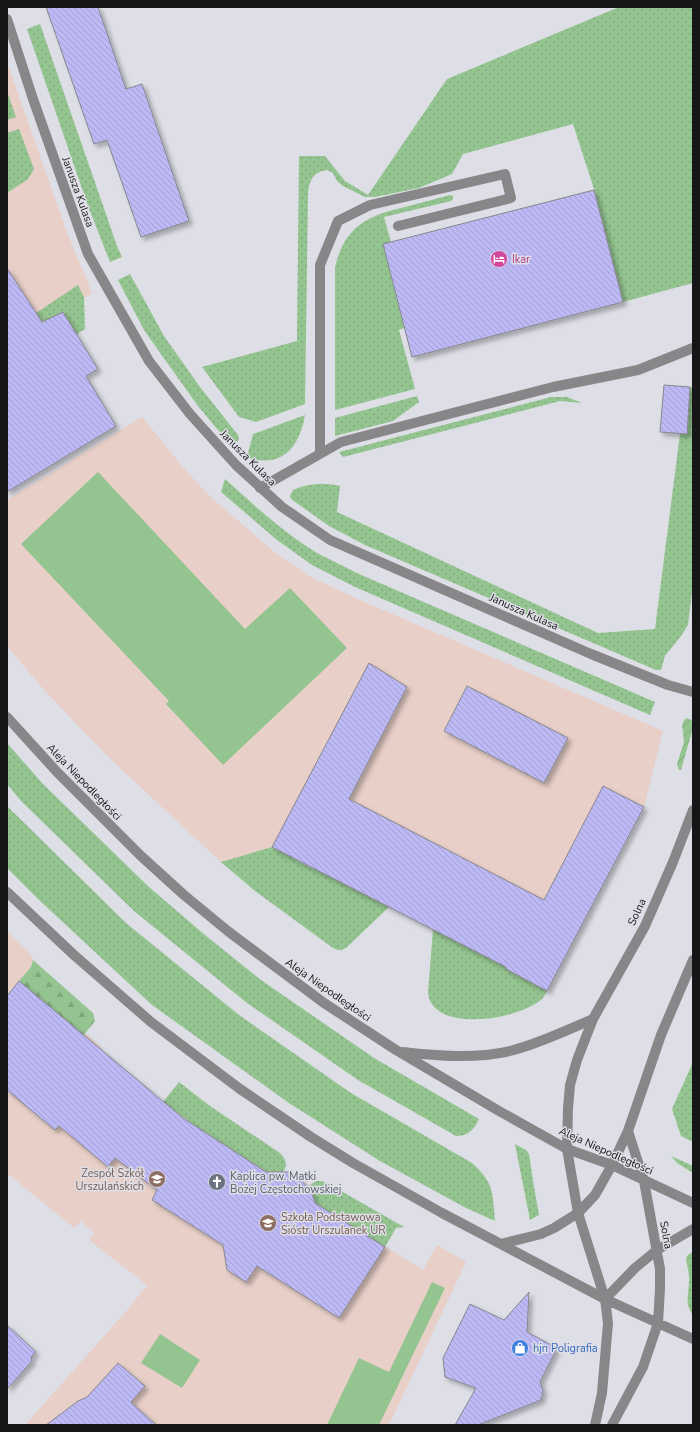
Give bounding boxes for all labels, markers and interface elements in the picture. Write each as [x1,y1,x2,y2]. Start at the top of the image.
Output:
street label: Janusza Kulasa [58,154,98,229]
hotel icon: Ikar [489,249,509,269]
place label: Ikar [512,252,530,267]
street label: Janusza Kulasa [216,426,280,490]
street label: Janusza Kulasa [486,590,561,634]
street label: Aleja Niepodległości [43,740,125,824]
street label: Solna [624,896,650,928]
street label: Aleja Niepodległości [282,955,374,1025]
street label: Aleja Niepodległości [557,1123,655,1179]
place label: Zespół Szkół Urszulańskich [76,1166,145,1194]
school or university icon: Zespół Szkół Urszulańskich [147,1169,167,1189]
place label: Kaplica pw. Matki Bożej Częstochowskiej [230,1169,341,1197]
church icon: Kaplica pw. Matki Bożej Częstochowskiej [207,1172,227,1192]
place label: Szkoła Podstawowa Sióstr Urszulanek UR [281,1210,386,1238]
school or university icon: Szkoła Podstawowa Sióstr Urszulanek UR [258,1213,278,1233]
street label: Solna [656,1220,676,1250]
shop icon: hjn Poligrafia [510,1338,530,1358]
place label: hjn Poligrafia [533,1341,598,1356]

